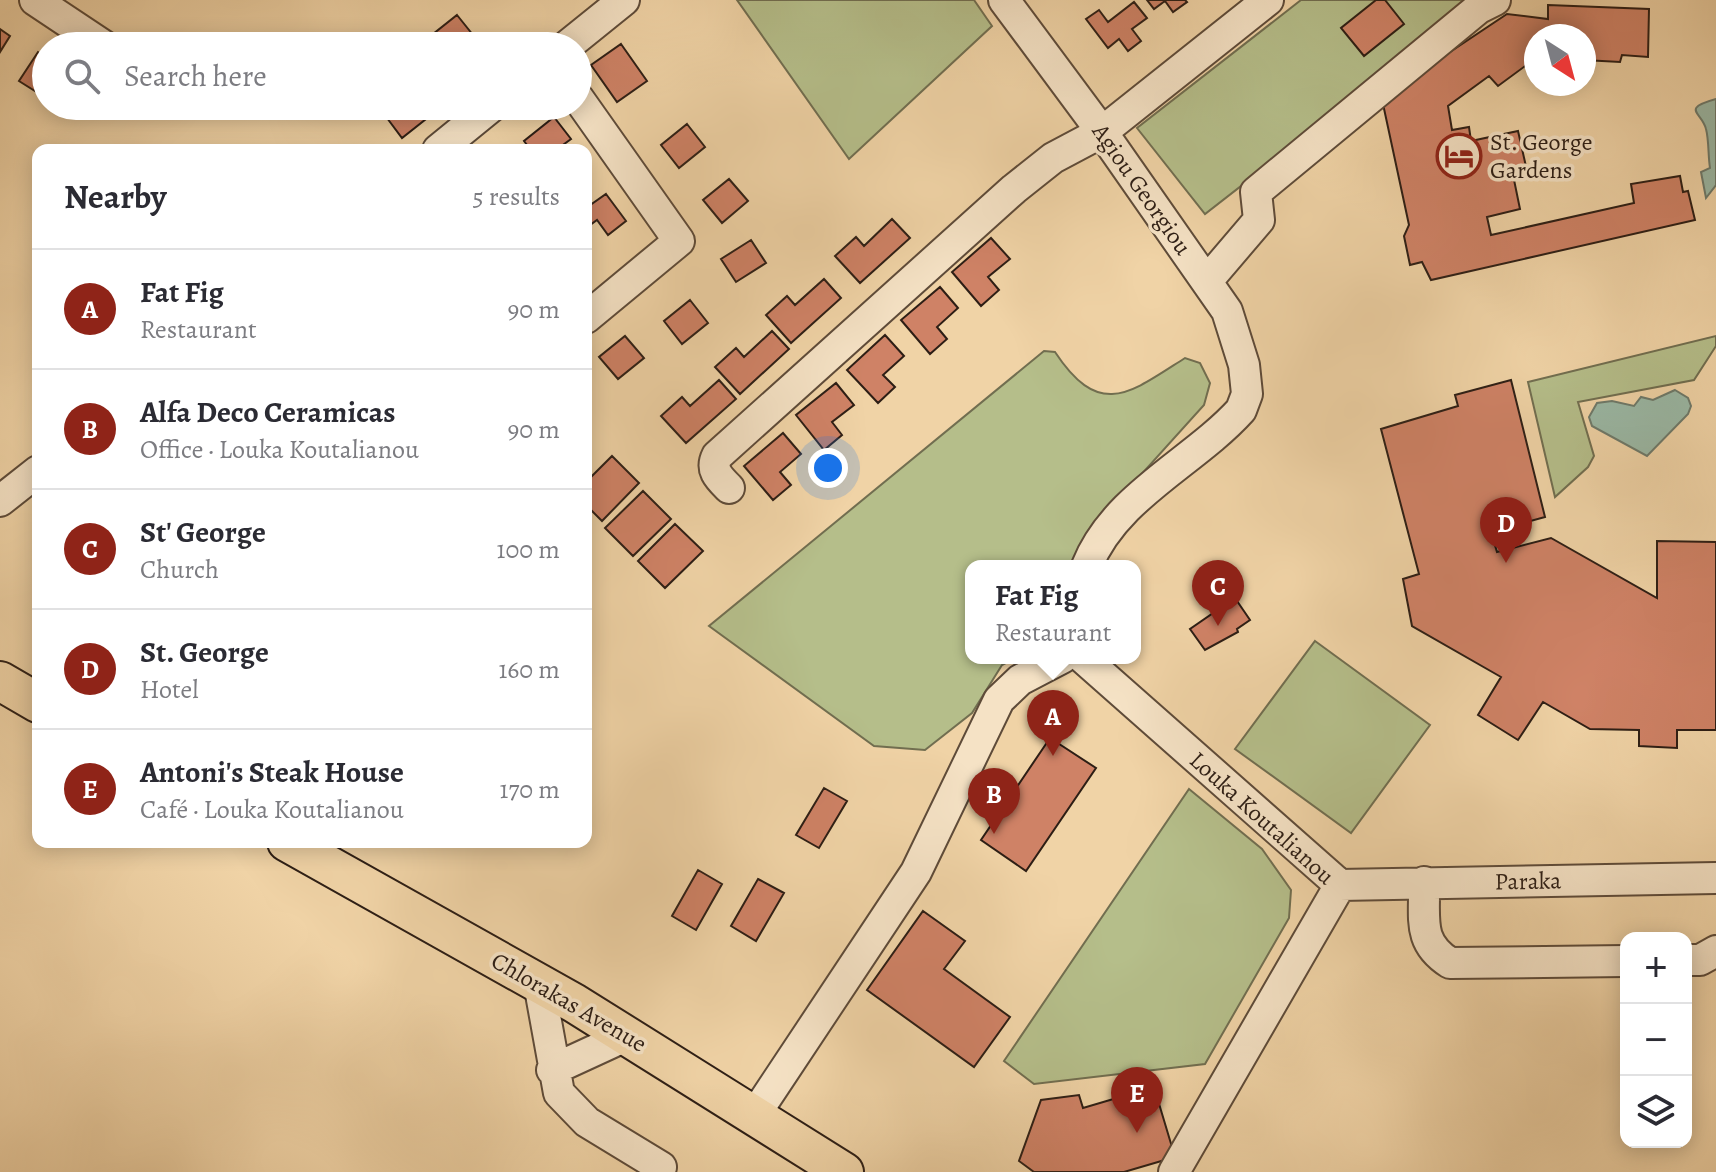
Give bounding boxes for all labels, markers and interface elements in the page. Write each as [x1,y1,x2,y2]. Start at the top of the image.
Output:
north arrow [1524,24,1596,96]
search box [32,32,592,120]
icon: search [60,54,104,98]
text: Search here [124,56,267,96]
street label: Agiou Georgiou [1084,116,1199,261]
place label: St. George Gardens [1490,126,1592,186]
hotel icon: St. George Gardens [1435,132,1483,180]
text: Nearby [64,173,167,220]
text: 5 results [472,179,560,214]
text: Fat Fig [140,272,224,312]
text: A [82,292,98,327]
text: 90 m [508,292,560,327]
text: Restaurant [140,312,257,347]
text: Alfa Deco Ceramicas [140,392,396,432]
text: B [82,412,98,447]
text: 90 m [508,412,560,447]
text: Office · Louka Koutalianou [140,432,419,467]
your location [808,448,848,488]
pin: D [1480,497,1532,563]
text: St' George [140,512,266,552]
text: C [82,532,98,567]
text: 100 m [497,532,560,567]
text: Church [140,552,219,587]
popup [965,560,1141,664]
pin: C [1192,560,1244,626]
text: Fat Fig [995,575,1078,615]
text: Restaurant [995,615,1111,650]
text: St. George [140,632,269,672]
text: D [81,652,99,687]
text: 160 m [498,652,560,687]
text: Hotel [140,672,199,707]
pin: A [1027,690,1079,756]
street label: Louka Koutalianou [1183,744,1341,892]
text: Antoni's Steak House [140,752,404,792]
pin: B [968,768,1020,834]
text: E [82,772,98,807]
text: 170 m [500,772,560,807]
text: Café · Louka Koutalianou [140,792,404,827]
street label: Paraka [1494,864,1562,898]
map controls [1620,932,1692,1148]
button: + [1620,932,1692,1004]
street label: Chlorakas Avenue [486,945,652,1059]
button: − [1620,1004,1692,1076]
pin: E [1111,1067,1163,1133]
button: layers [1620,1076,1692,1148]

